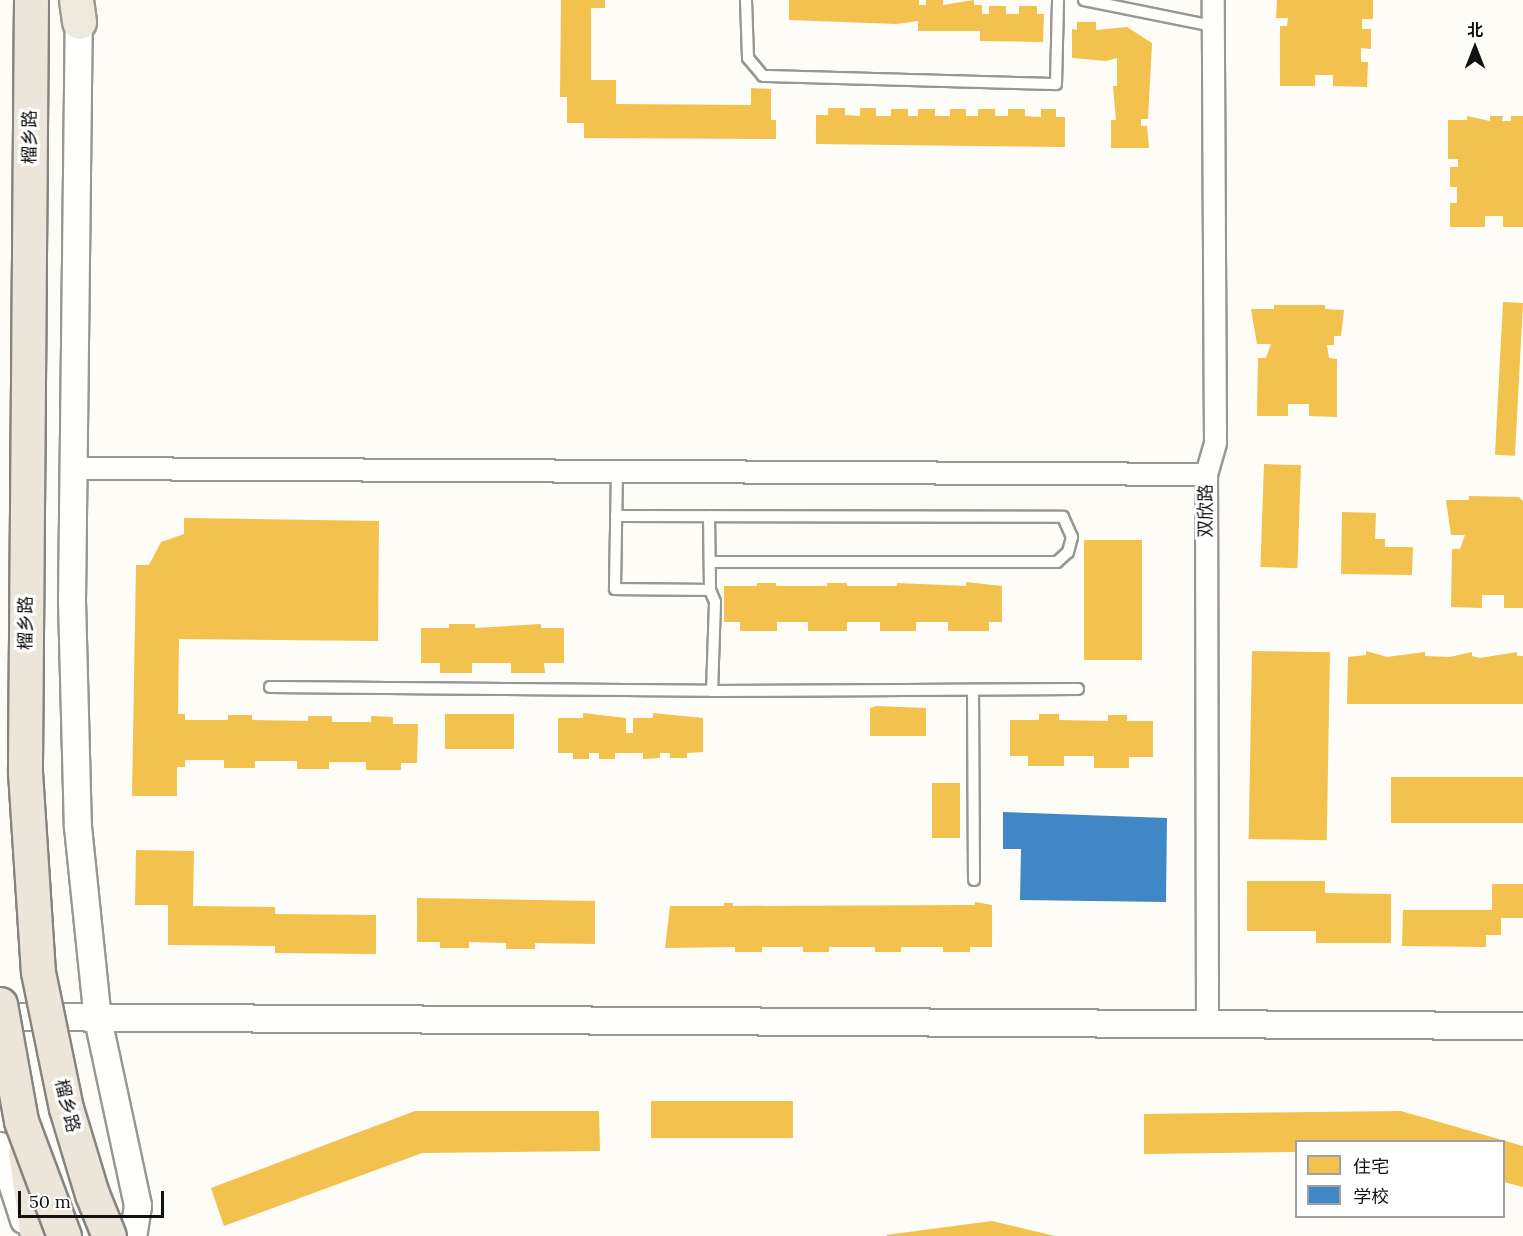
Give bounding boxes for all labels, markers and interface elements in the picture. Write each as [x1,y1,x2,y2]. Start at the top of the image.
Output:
north arrow [1445,18,1505,78]
text: 北 [1467,20,1483,40]
street label: 榴乡路 [19,110,41,164]
street label: 双欣路 [1195,484,1217,538]
street label: 榴乡路 [15,596,37,650]
street label: 榴乡路 [50,1077,84,1135]
legend [1295,1140,1505,1218]
text: 住宅 [1353,1155,1389,1178]
scale bar [21,1179,166,1217]
text: 学校 [1353,1185,1389,1208]
text: 50 m [29,1190,71,1213]

